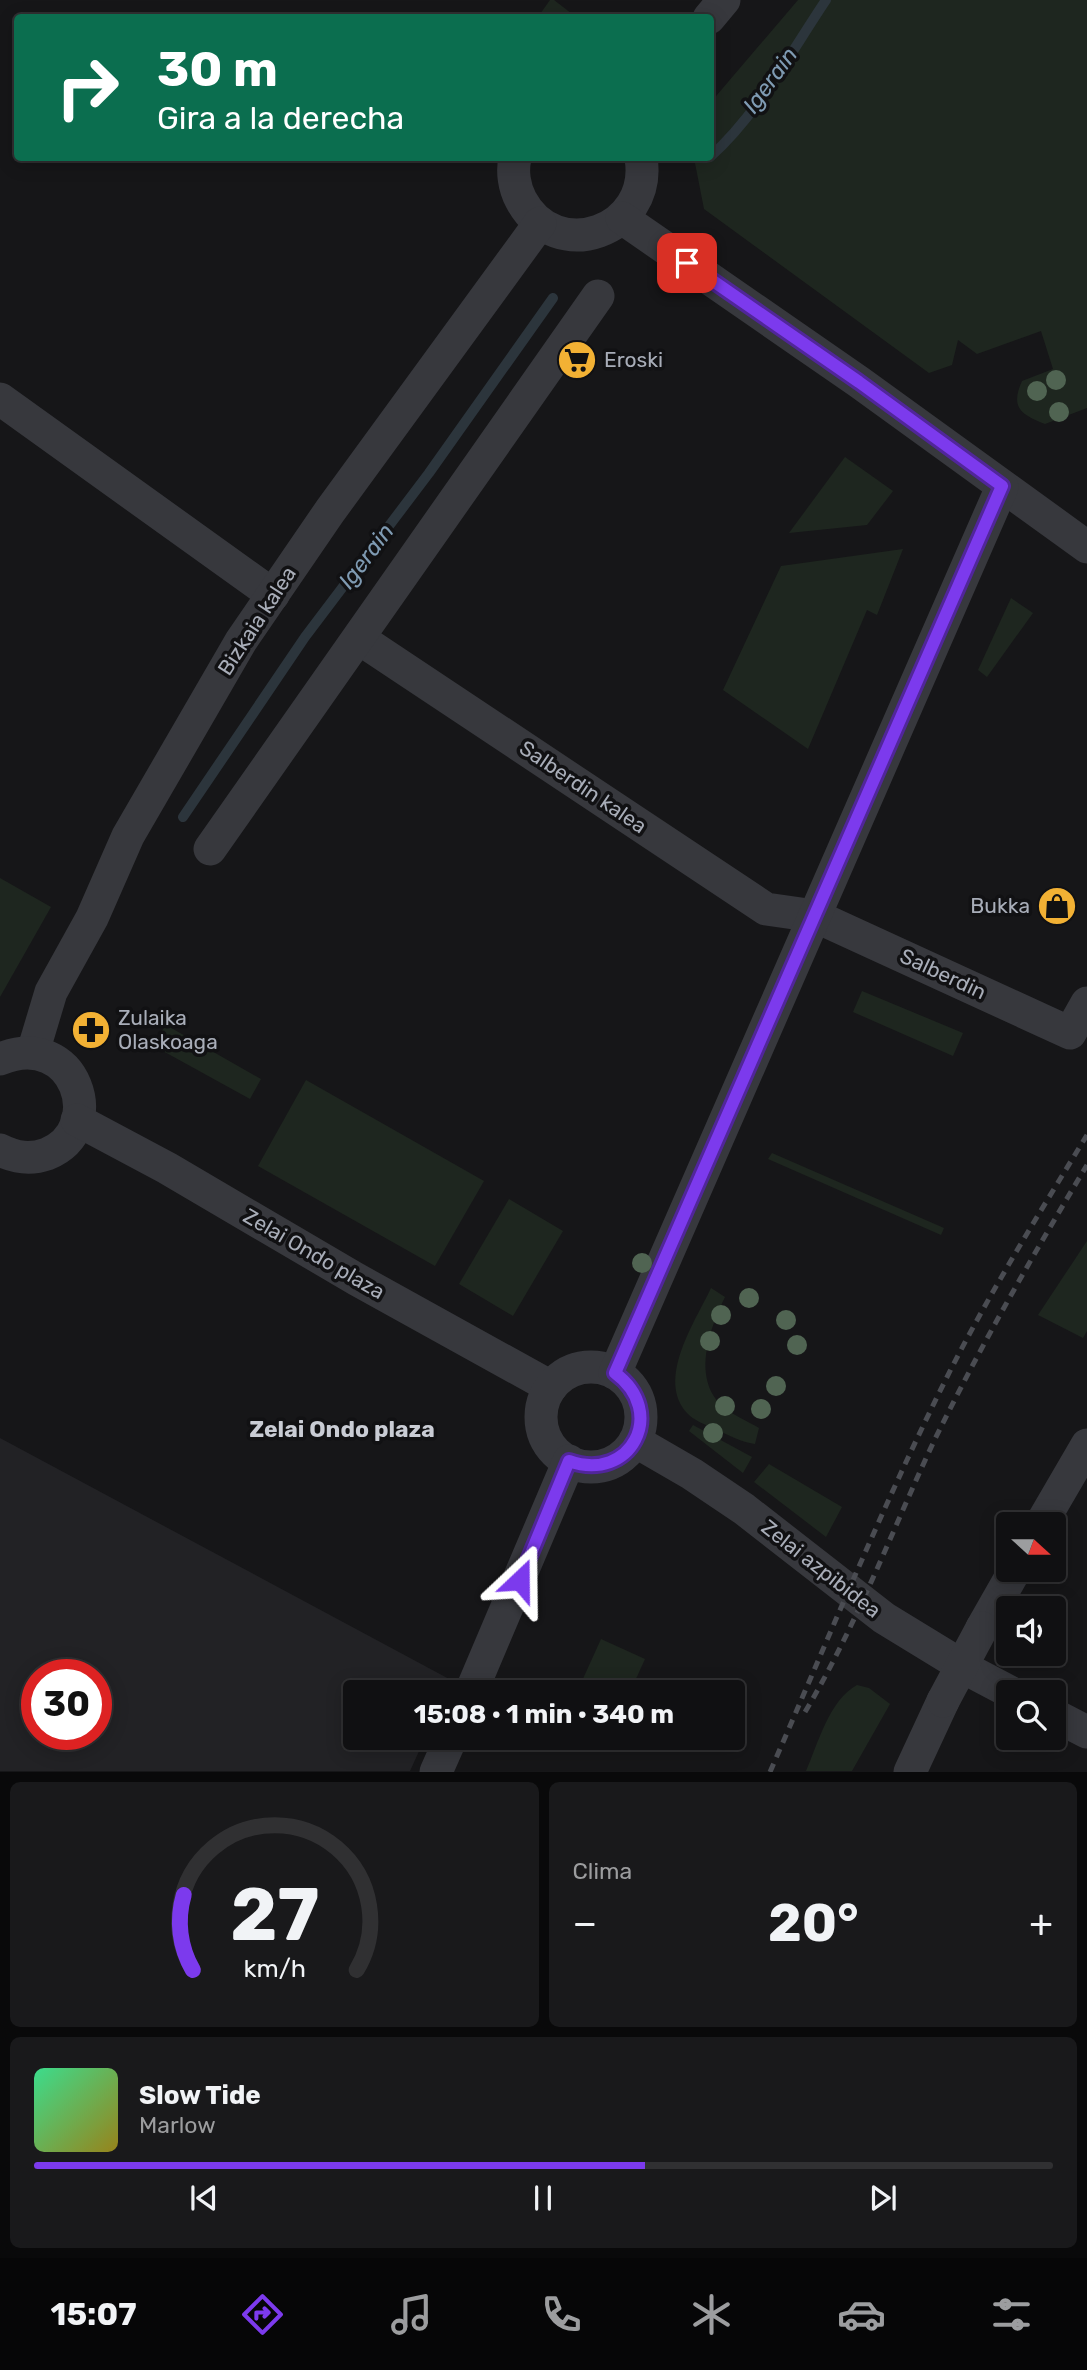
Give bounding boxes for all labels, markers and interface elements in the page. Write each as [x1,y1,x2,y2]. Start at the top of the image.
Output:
text: 30 m [157,40,278,98]
icon: right [42,42,133,133]
water label: Igerain [737,42,803,118]
text: Gira a la derecha [157,99,404,137]
pin [657,233,717,293]
icon: arrive [668,244,706,282]
supermarket icon: Eroski [556,339,598,381]
place label: Eroski [604,347,663,372]
water label: Igerain [332,518,400,594]
street label: Bizkaia kalea [212,562,301,680]
street label: Salberdin kalea [515,735,652,838]
shop icon: Bukka [1036,885,1078,927]
place label: Bukka [970,893,1030,918]
street label: Salberdin [896,943,990,1004]
place label: Zulaika Olaskoaga [118,1005,218,1054]
pharmacy icon: Zulaika Olaskoaga [70,1009,112,1051]
street label: Zelai Ondo plaza [239,1203,389,1304]
district label: Zelai Ondo plaza [249,1415,435,1443]
north arrow [996,1512,1066,1582]
map controls [996,1512,1066,1750]
street label: Zelai azpibidea [757,1514,886,1623]
position arrow [483,1543,557,1617]
button: sound [996,1596,1066,1666]
speed limit sign: 30 [21,1659,112,1750]
button: search [996,1680,1066,1750]
text: 15:08 · 1 min · 340 m [414,1699,674,1730]
text: Clima [573,1857,632,1885]
text: 27 [230,1873,319,1959]
text: 20° [768,1892,859,1954]
text: − [573,1900,597,1946]
text: + [1029,1900,1053,1946]
text: km/h [243,1954,305,1983]
text: Slow Tide [139,2080,261,2111]
text: Marlow [139,2111,216,2139]
icon: previous [185,2179,223,2217]
icon: pause [524,2179,562,2217]
icon: next [864,2179,902,2217]
icon: directions [238,2290,287,2339]
icon: music [387,2290,436,2339]
icon: phone [537,2290,586,2339]
icon: climate [687,2290,736,2339]
icon: car [837,2290,886,2339]
icon: filters [987,2290,1036,2339]
text: 15:07 [50,2295,137,2333]

